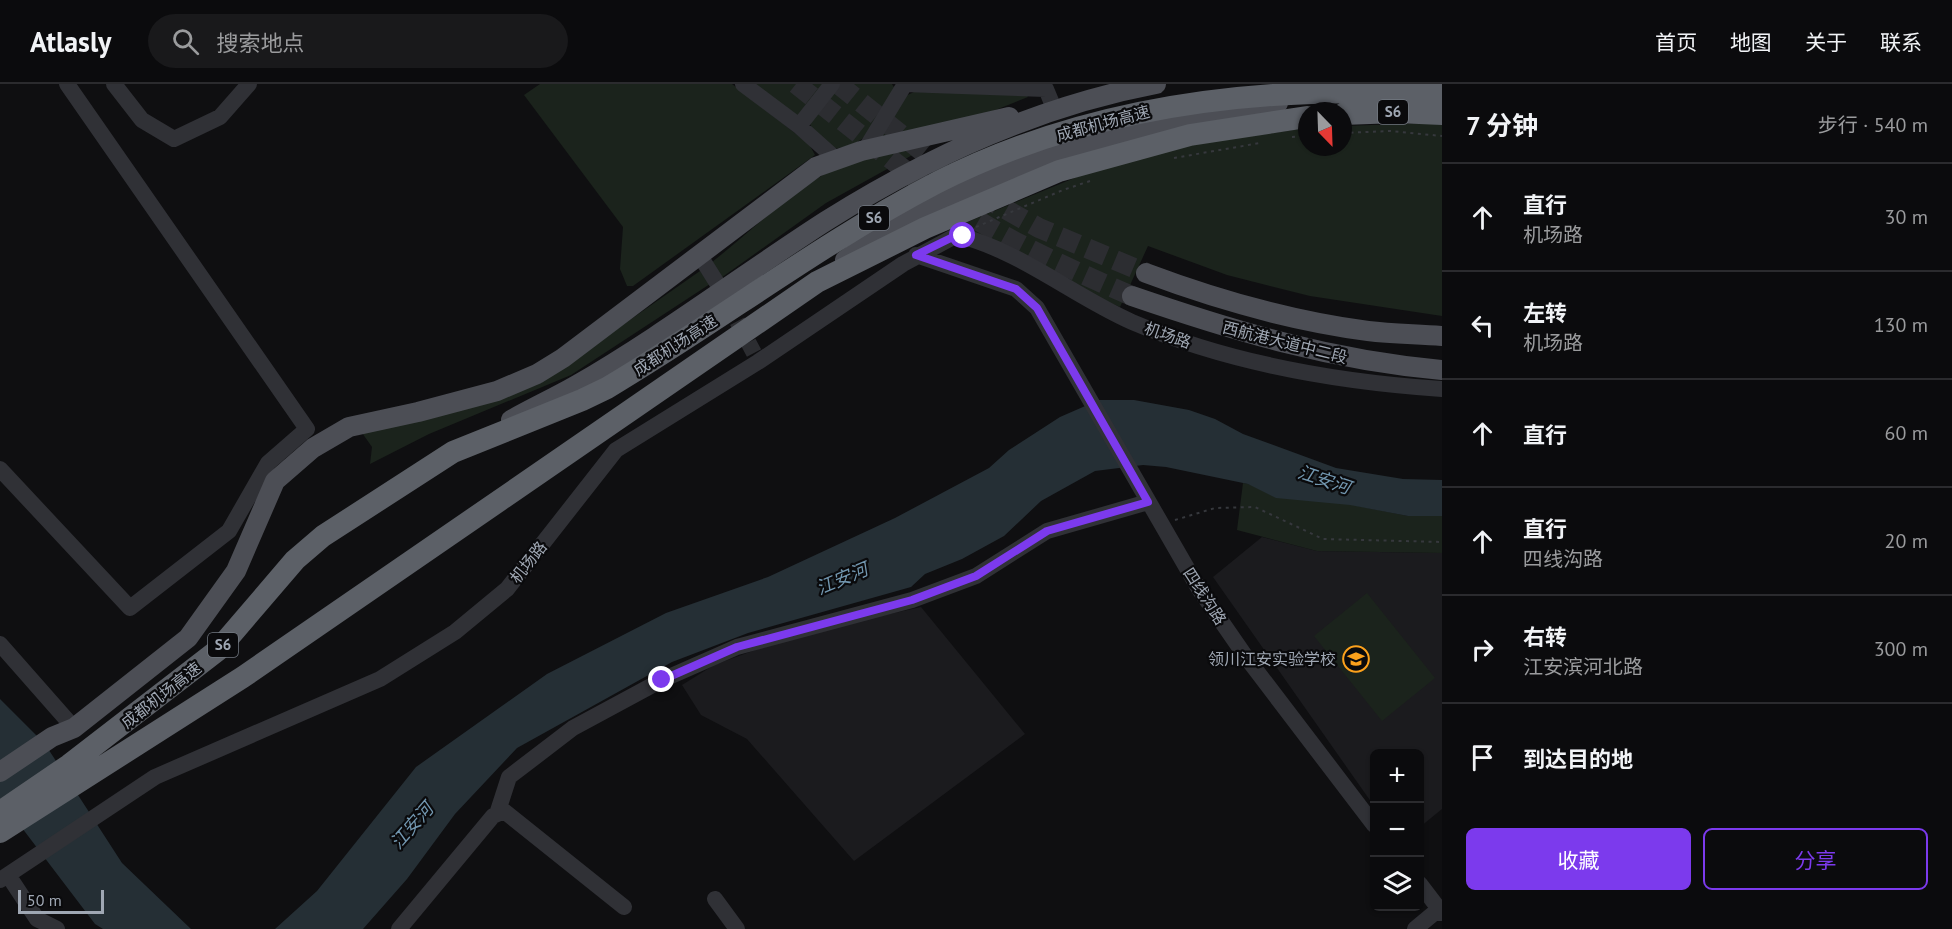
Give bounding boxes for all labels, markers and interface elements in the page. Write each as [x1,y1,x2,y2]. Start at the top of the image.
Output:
search box [148,14,568,68]
text: Atlasly [30,23,112,60]
icon: search [169,25,202,58]
text: 搜索地点 [217,29,305,57]
text: 首页 [1655,29,1697,56]
text: 地图 [1730,29,1772,56]
text: 关于 [1805,29,1847,56]
text: 联系 [1880,29,1922,56]
road number: S6 [1378,100,1408,124]
street label: 成都机场高速 [1054,101,1152,145]
north arrow [1298,102,1352,156]
text: 7 分钟 [1466,109,1538,142]
text: 步行 · 540 m [1818,112,1928,138]
text: 直行 [1523,191,1567,219]
icon: ahead [1466,201,1499,234]
text: 30 m [1885,204,1928,230]
road number: S6 [859,206,889,230]
route start [949,222,975,248]
text: 机场路 [1523,222,1583,248]
text: 左转 [1523,299,1567,327]
icon: left [1466,309,1499,342]
street label: 成都机场高速 [629,310,721,380]
text: 130 m [1874,312,1928,338]
street label: 西航港大道中二段 [1220,317,1350,367]
street label: 机场路 [1142,318,1194,352]
text: 机场路 [1523,330,1583,356]
icon: ahead [1466,417,1499,450]
text: 60 m [1885,420,1928,446]
text: 直行 [1523,421,1567,449]
water label: 江安河 [1295,460,1356,500]
text: 直行 [1523,515,1567,543]
icon: ahead [1466,525,1499,558]
text: 20 m [1885,528,1928,554]
street label: 机场路 [505,537,551,587]
text: 四线沟路 [1523,546,1603,572]
water label: 江安河 [812,556,874,600]
street label: 四线沟路 [1179,564,1231,628]
text: 右转 [1523,623,1567,651]
road number: S6 [208,633,238,657]
icon: right [1466,633,1499,666]
text: 300 m [1874,636,1928,662]
school or university icon: 领川江安实验学校 [1341,644,1371,674]
place label: 领川江安实验学校 [1208,649,1336,669]
text: 江安滨河北路 [1523,654,1643,680]
street label: 成都机场高速 [117,658,205,732]
route end [648,666,674,692]
icon: arrive [1466,741,1499,774]
text: 到达目的地 [1523,745,1633,773]
map controls [1370,749,1424,911]
button: + [1370,749,1424,803]
water label: 江安河 [385,795,440,854]
button: − [1370,803,1424,857]
button: 收藏 [1466,828,1691,890]
button: 分享 [1703,828,1928,890]
button: layers [1370,857,1424,911]
scale bar [18,887,104,914]
text: 50 m [27,890,62,910]

